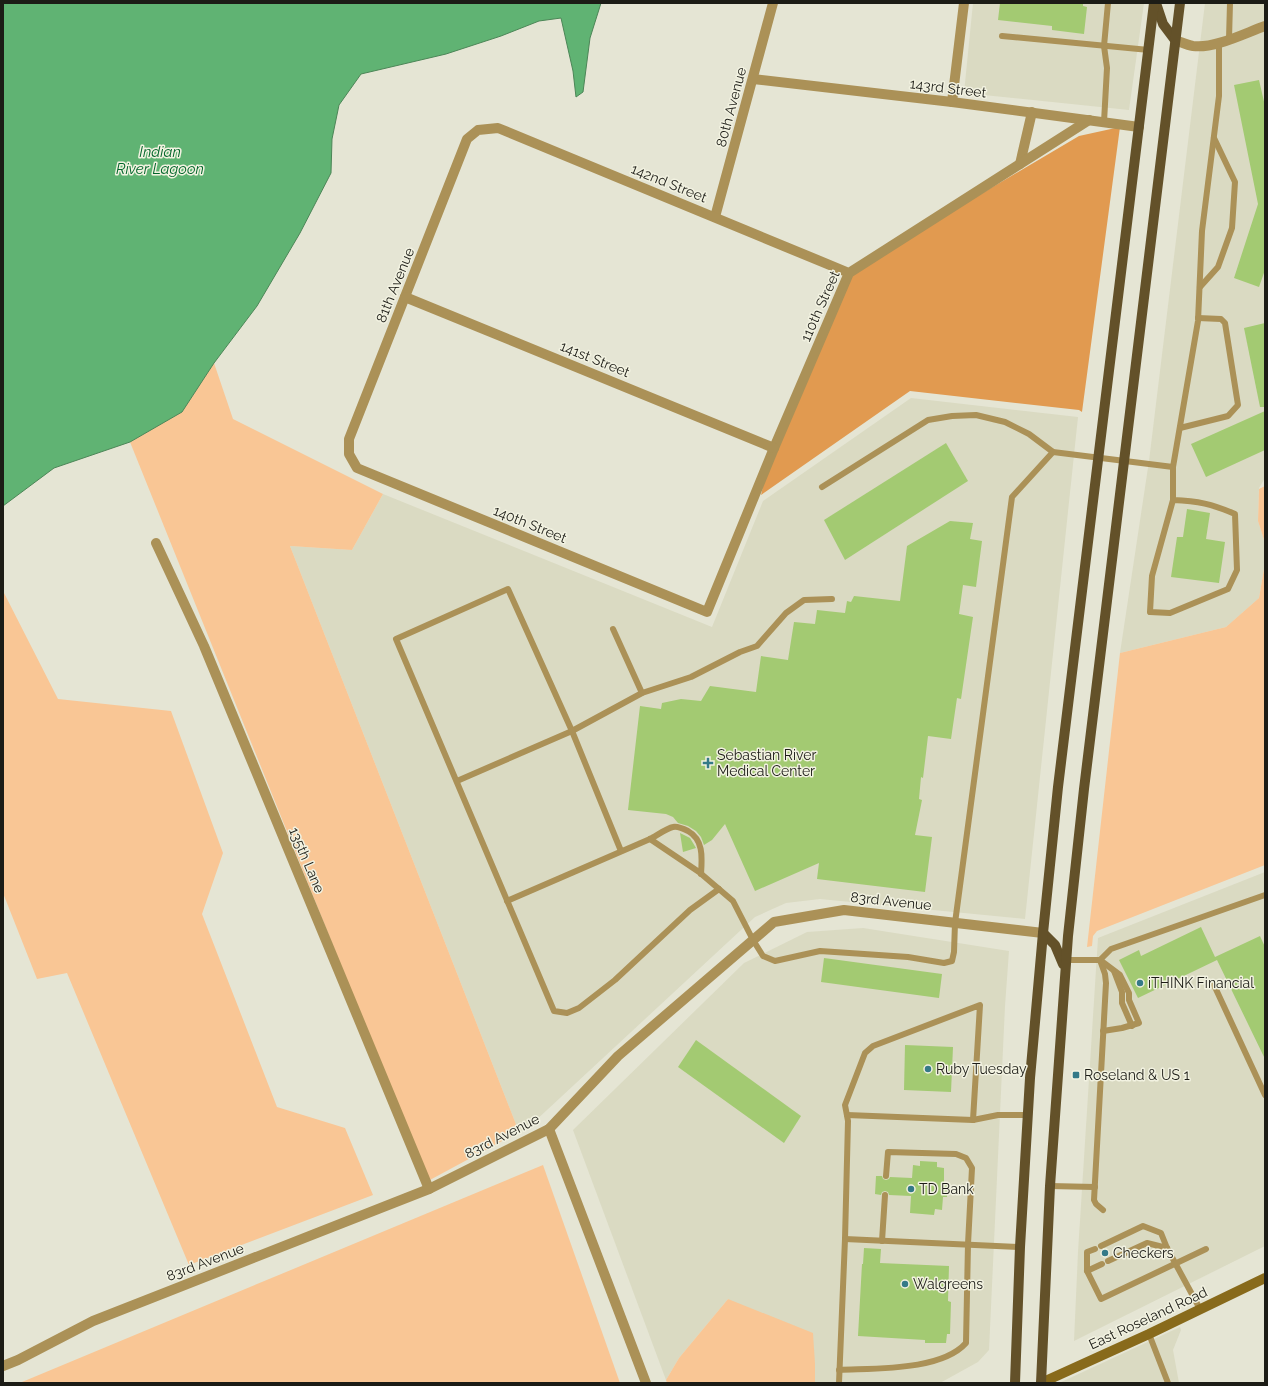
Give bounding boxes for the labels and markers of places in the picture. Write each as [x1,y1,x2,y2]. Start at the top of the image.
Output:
place label: Sebastian River Medical Center [717,747,816,779]
marker: Sebastian River Medical Center [702,757,714,769]
place label: iTHINK Financial [1148,975,1254,991]
marker: iTHINK Financial [1135,978,1145,988]
place label: Ruby Tuesday [936,1061,1027,1077]
marker: Ruby Tuesday [923,1064,933,1074]
place label: Roseland & US 1 [1084,1067,1190,1083]
marker: Roseland & US 1 [1071,1070,1081,1080]
place label: TD Bank [919,1181,974,1197]
marker: TD Bank [906,1184,916,1194]
place label: Checkers [1113,1245,1174,1261]
marker: Checkers [1100,1248,1110,1258]
place label: Walgreens [913,1276,983,1292]
marker: Walgreens [900,1279,910,1289]

